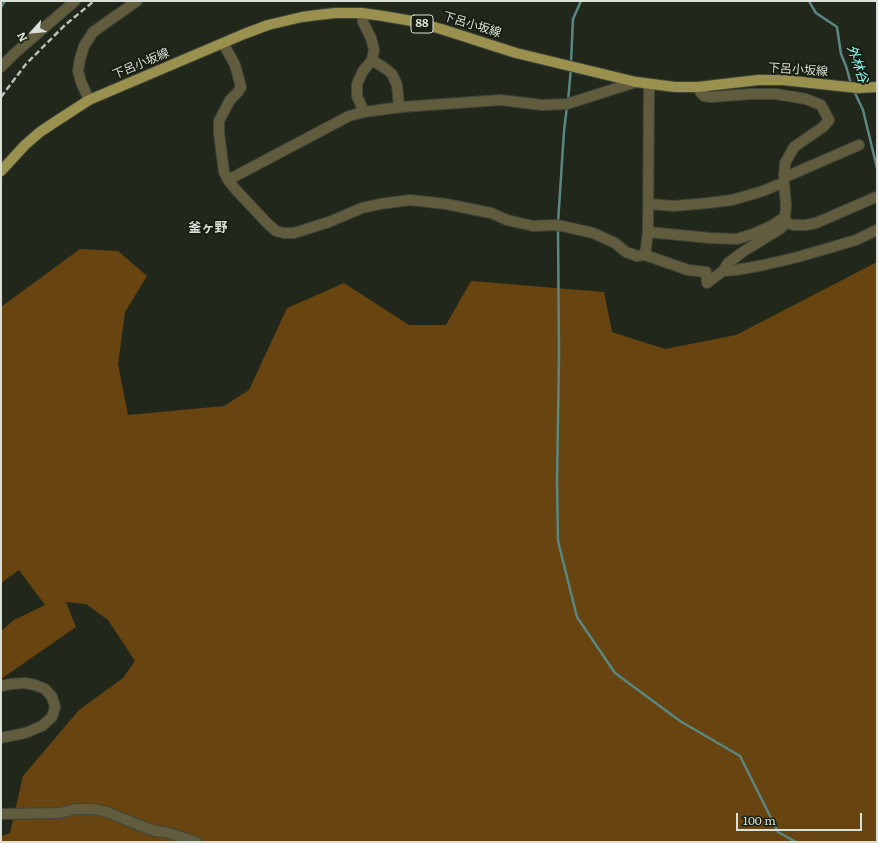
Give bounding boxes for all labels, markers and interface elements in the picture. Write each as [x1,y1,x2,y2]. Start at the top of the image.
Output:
street label: 下呂小坂線 [441,9,503,41]
north arrow [12,12,52,52]
road number: 88 [411,15,433,33]
text: N [12,30,31,45]
water label: 外林谷 [843,43,871,85]
street label: 下呂小坂線 [111,46,171,82]
street label: 下呂小坂線 [768,61,828,79]
district label: 釜ヶ野 [189,220,227,236]
scale bar [738,805,864,831]
text: 100 m [743,811,776,829]

